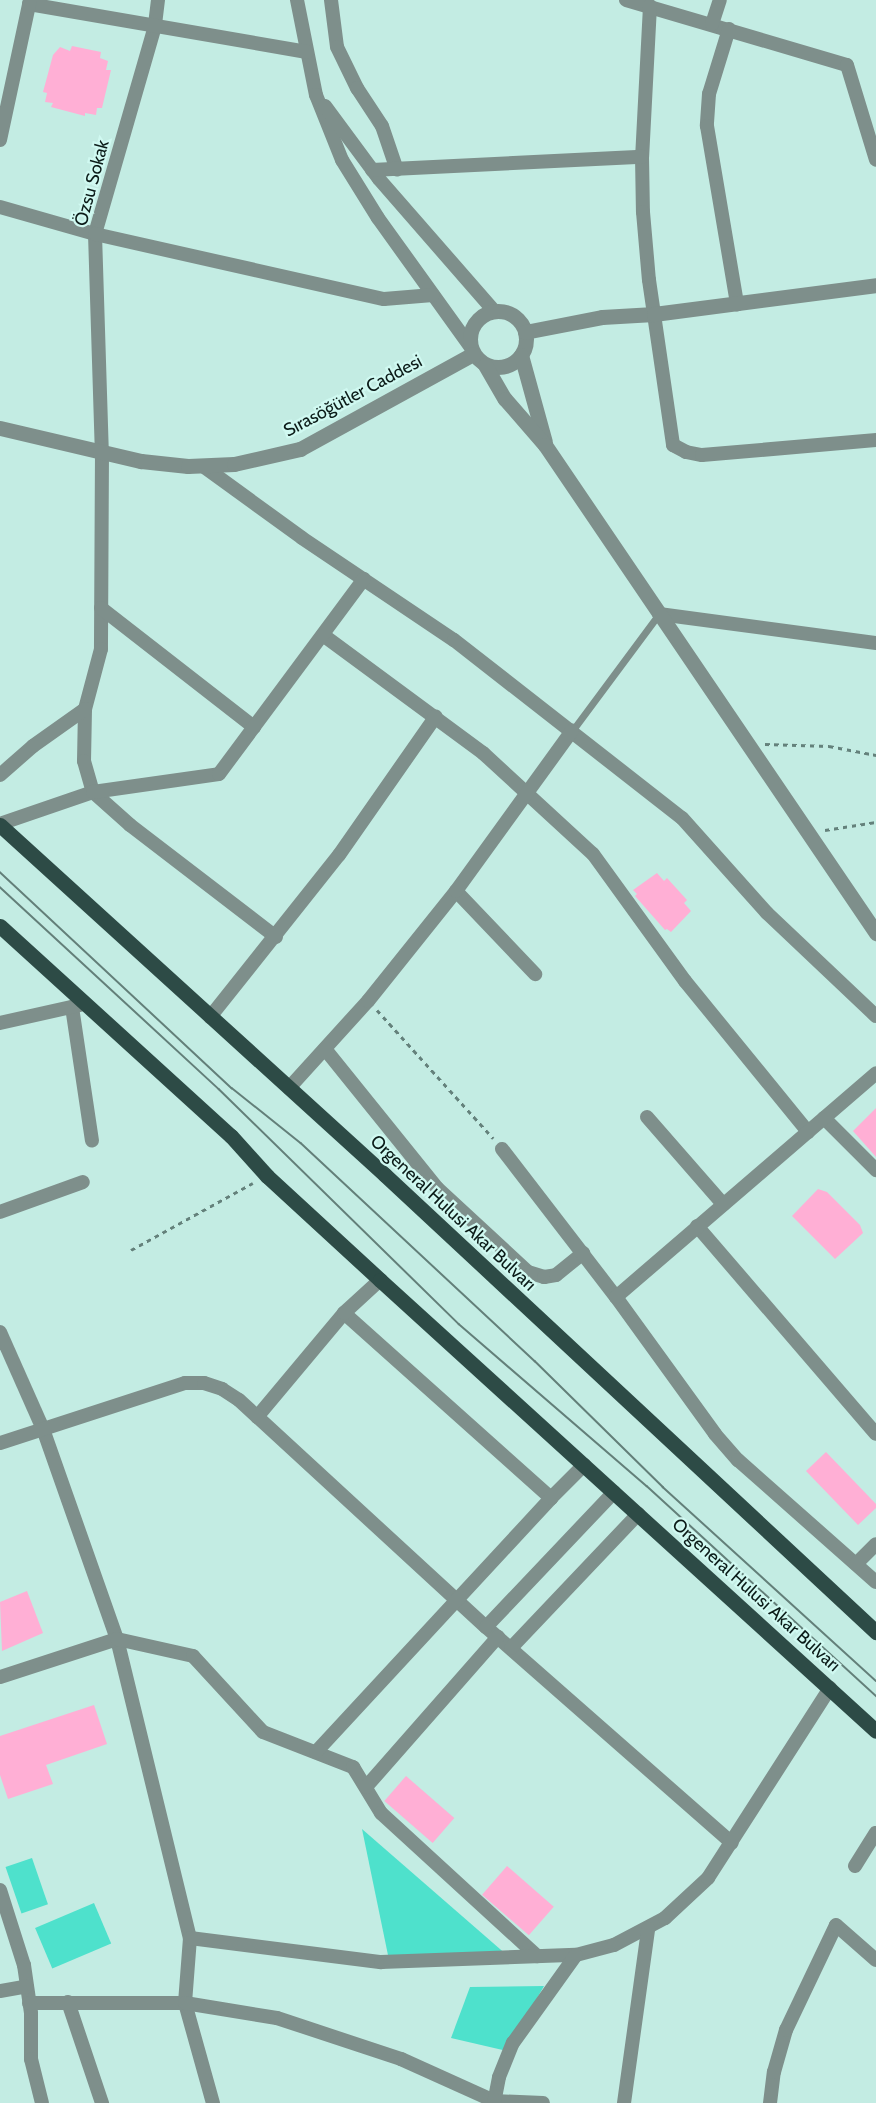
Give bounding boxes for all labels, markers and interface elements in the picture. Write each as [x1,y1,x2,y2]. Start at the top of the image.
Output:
street label: Özsu Sokak [70,138,114,228]
street label: Sırasöğütler Caddesi [280,350,426,442]
street label: Orgeneral Hulusi Akar Bulvarı [366,1131,540,1295]
street label: Orgeneral Hulusi Akar Bulvarı [667,1514,845,1676]

